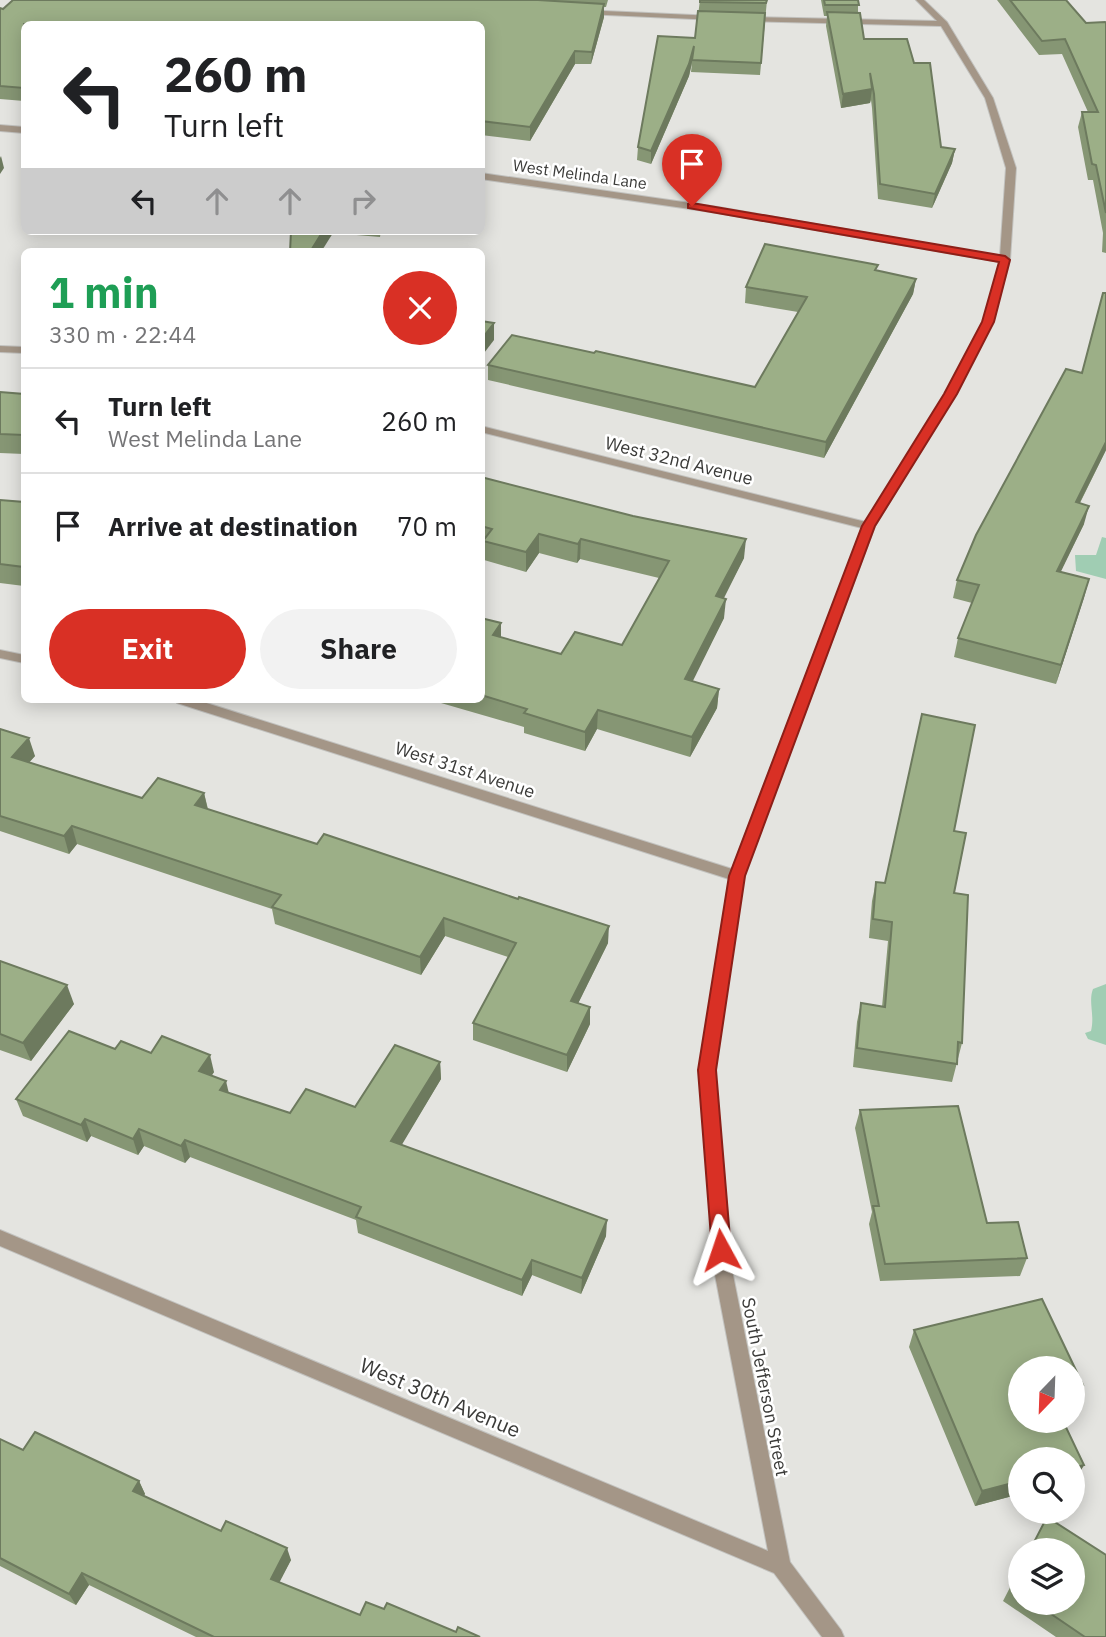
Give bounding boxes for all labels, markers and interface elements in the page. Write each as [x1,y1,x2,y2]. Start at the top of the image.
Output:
text: 260 m [164,42,308,105]
icon: left [49,49,140,140]
text: Turn left [164,104,284,146]
pin [662,134,722,206]
icon: arrive [673,145,711,183]
street label: West Melinda Lane [512,155,648,193]
icon: left [125,182,163,220]
icon: ahead [198,182,236,220]
icon: ahead [271,182,309,220]
icon: right [344,182,382,220]
text: 1 min [49,265,159,320]
button: close [383,271,457,345]
text: 330 m · 22:44 [49,319,196,349]
text: Turn left [108,389,211,423]
icon: left [49,402,87,440]
text: 260 m [381,404,457,438]
text: West Melinda Lane [108,423,302,453]
street label: West 32nd Avenue [603,431,755,490]
icon: arrive [49,507,87,545]
text: Arrive at destination [108,509,358,543]
text: 70 m [397,509,457,543]
button: Exit [49,609,246,689]
button: Share [260,609,457,689]
street label: West 31st Avenue [392,736,538,803]
position arrow [684,1213,758,1287]
street label: South Jefferson Street [737,1296,794,1478]
street label: West 30th Avenue [356,1351,525,1444]
north arrow [1008,1356,1085,1433]
map controls [1008,1356,1085,1615]
button: search [1008,1447,1085,1524]
button: layers [1008,1538,1085,1615]

